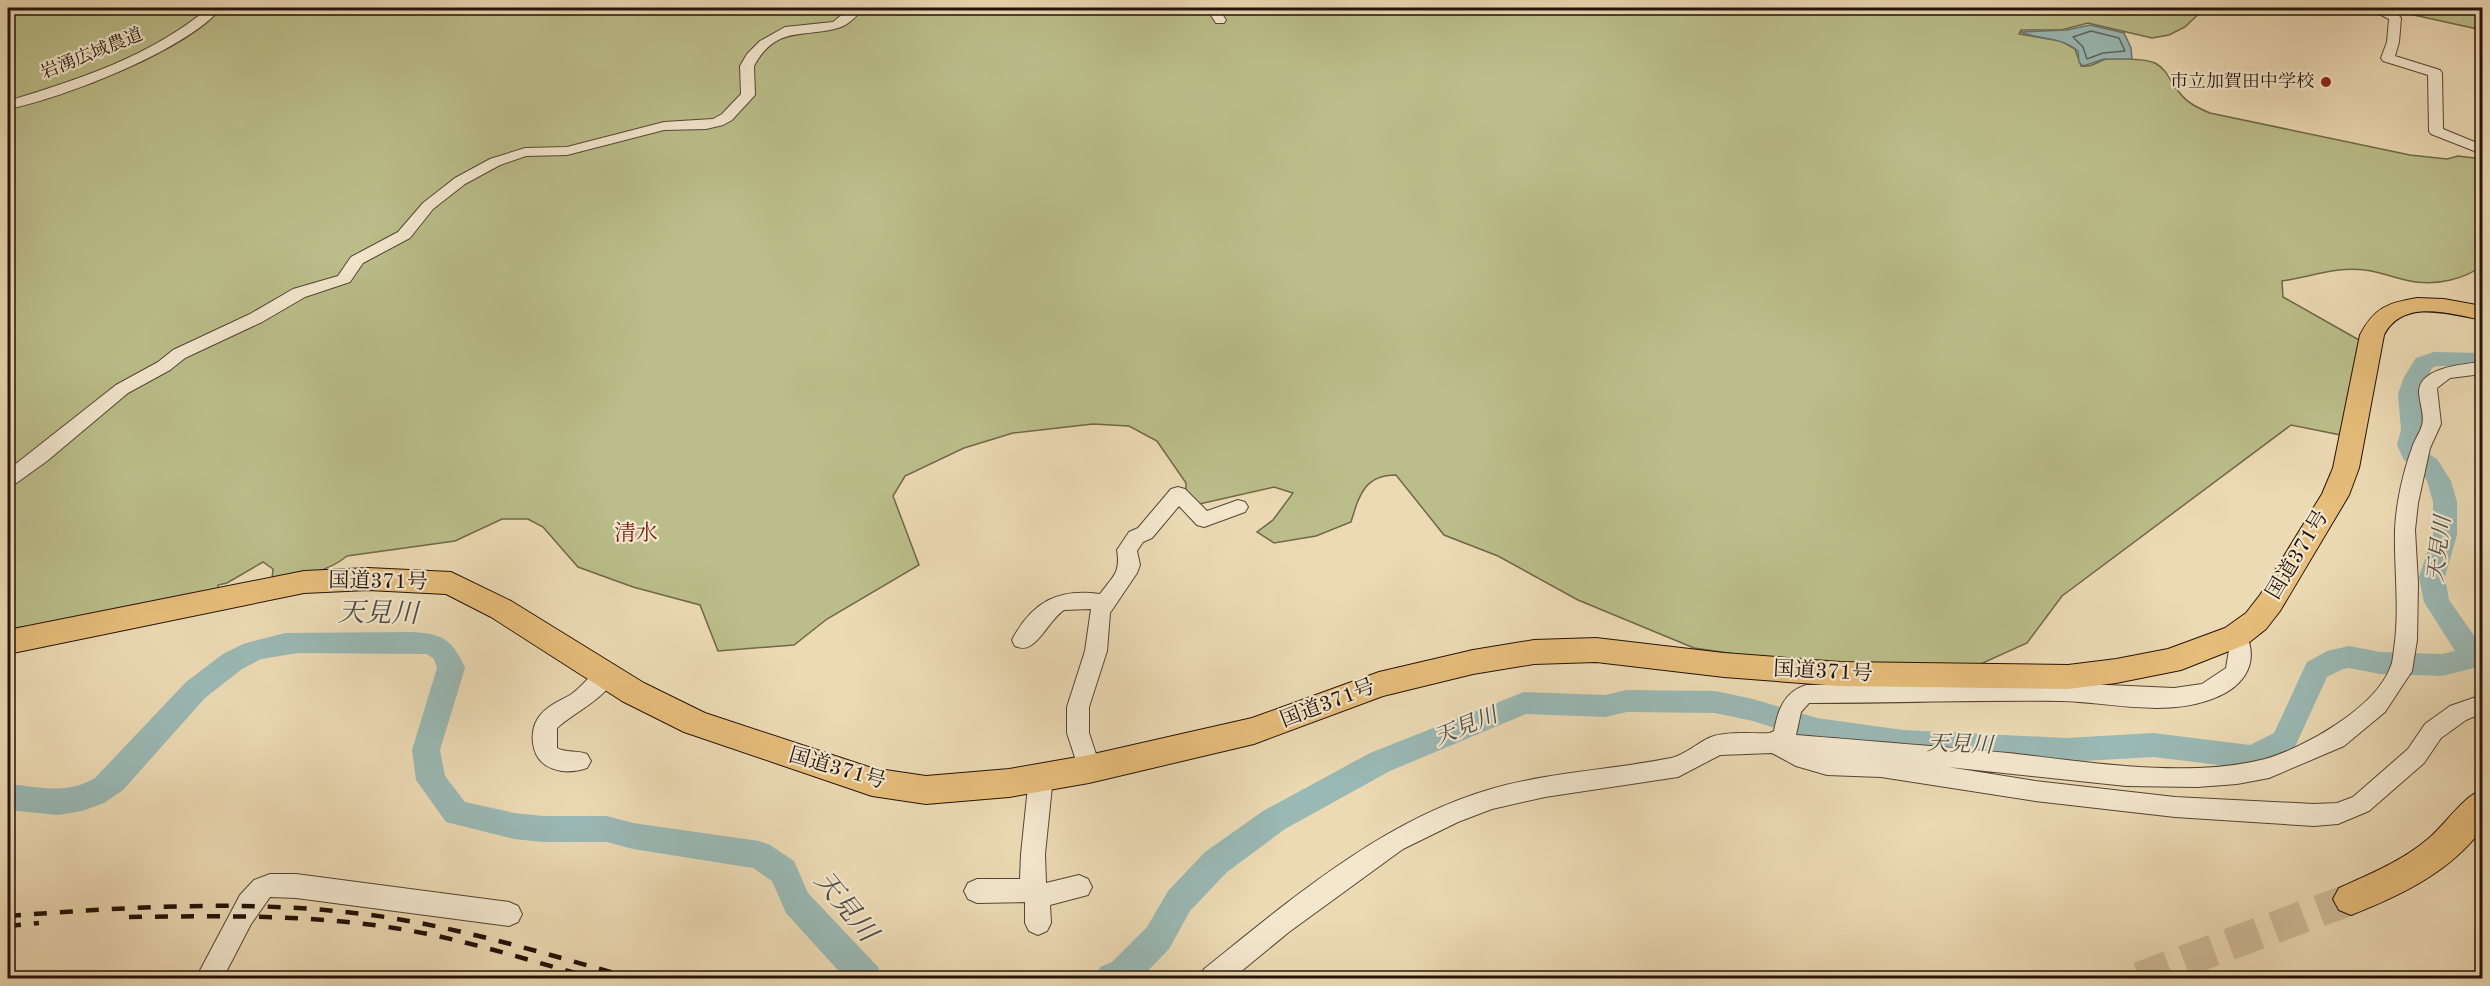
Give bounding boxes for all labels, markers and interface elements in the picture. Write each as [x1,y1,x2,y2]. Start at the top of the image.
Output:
street label: 岩湧広域農道 [38,24,145,83]
place label: 市立加賀田中学校 [2170,71,2314,91]
marker: 市立加賀田中学校 [2319,75,2333,89]
street label: 国道371号 [2262,506,2333,603]
water label: 天見川 [2423,513,2455,583]
district label: 清水 [614,521,658,545]
street label: 国道371号 [328,569,428,593]
water label: 天見川 [337,598,422,628]
street label: 国道371号 [1773,657,1873,685]
street label: 国道371号 [1277,674,1378,732]
water label: 天見川 [1431,702,1503,750]
water label: 天見川 [1927,731,1995,757]
street label: 国道371号 [786,743,888,793]
water label: 天見川 [809,866,884,949]

